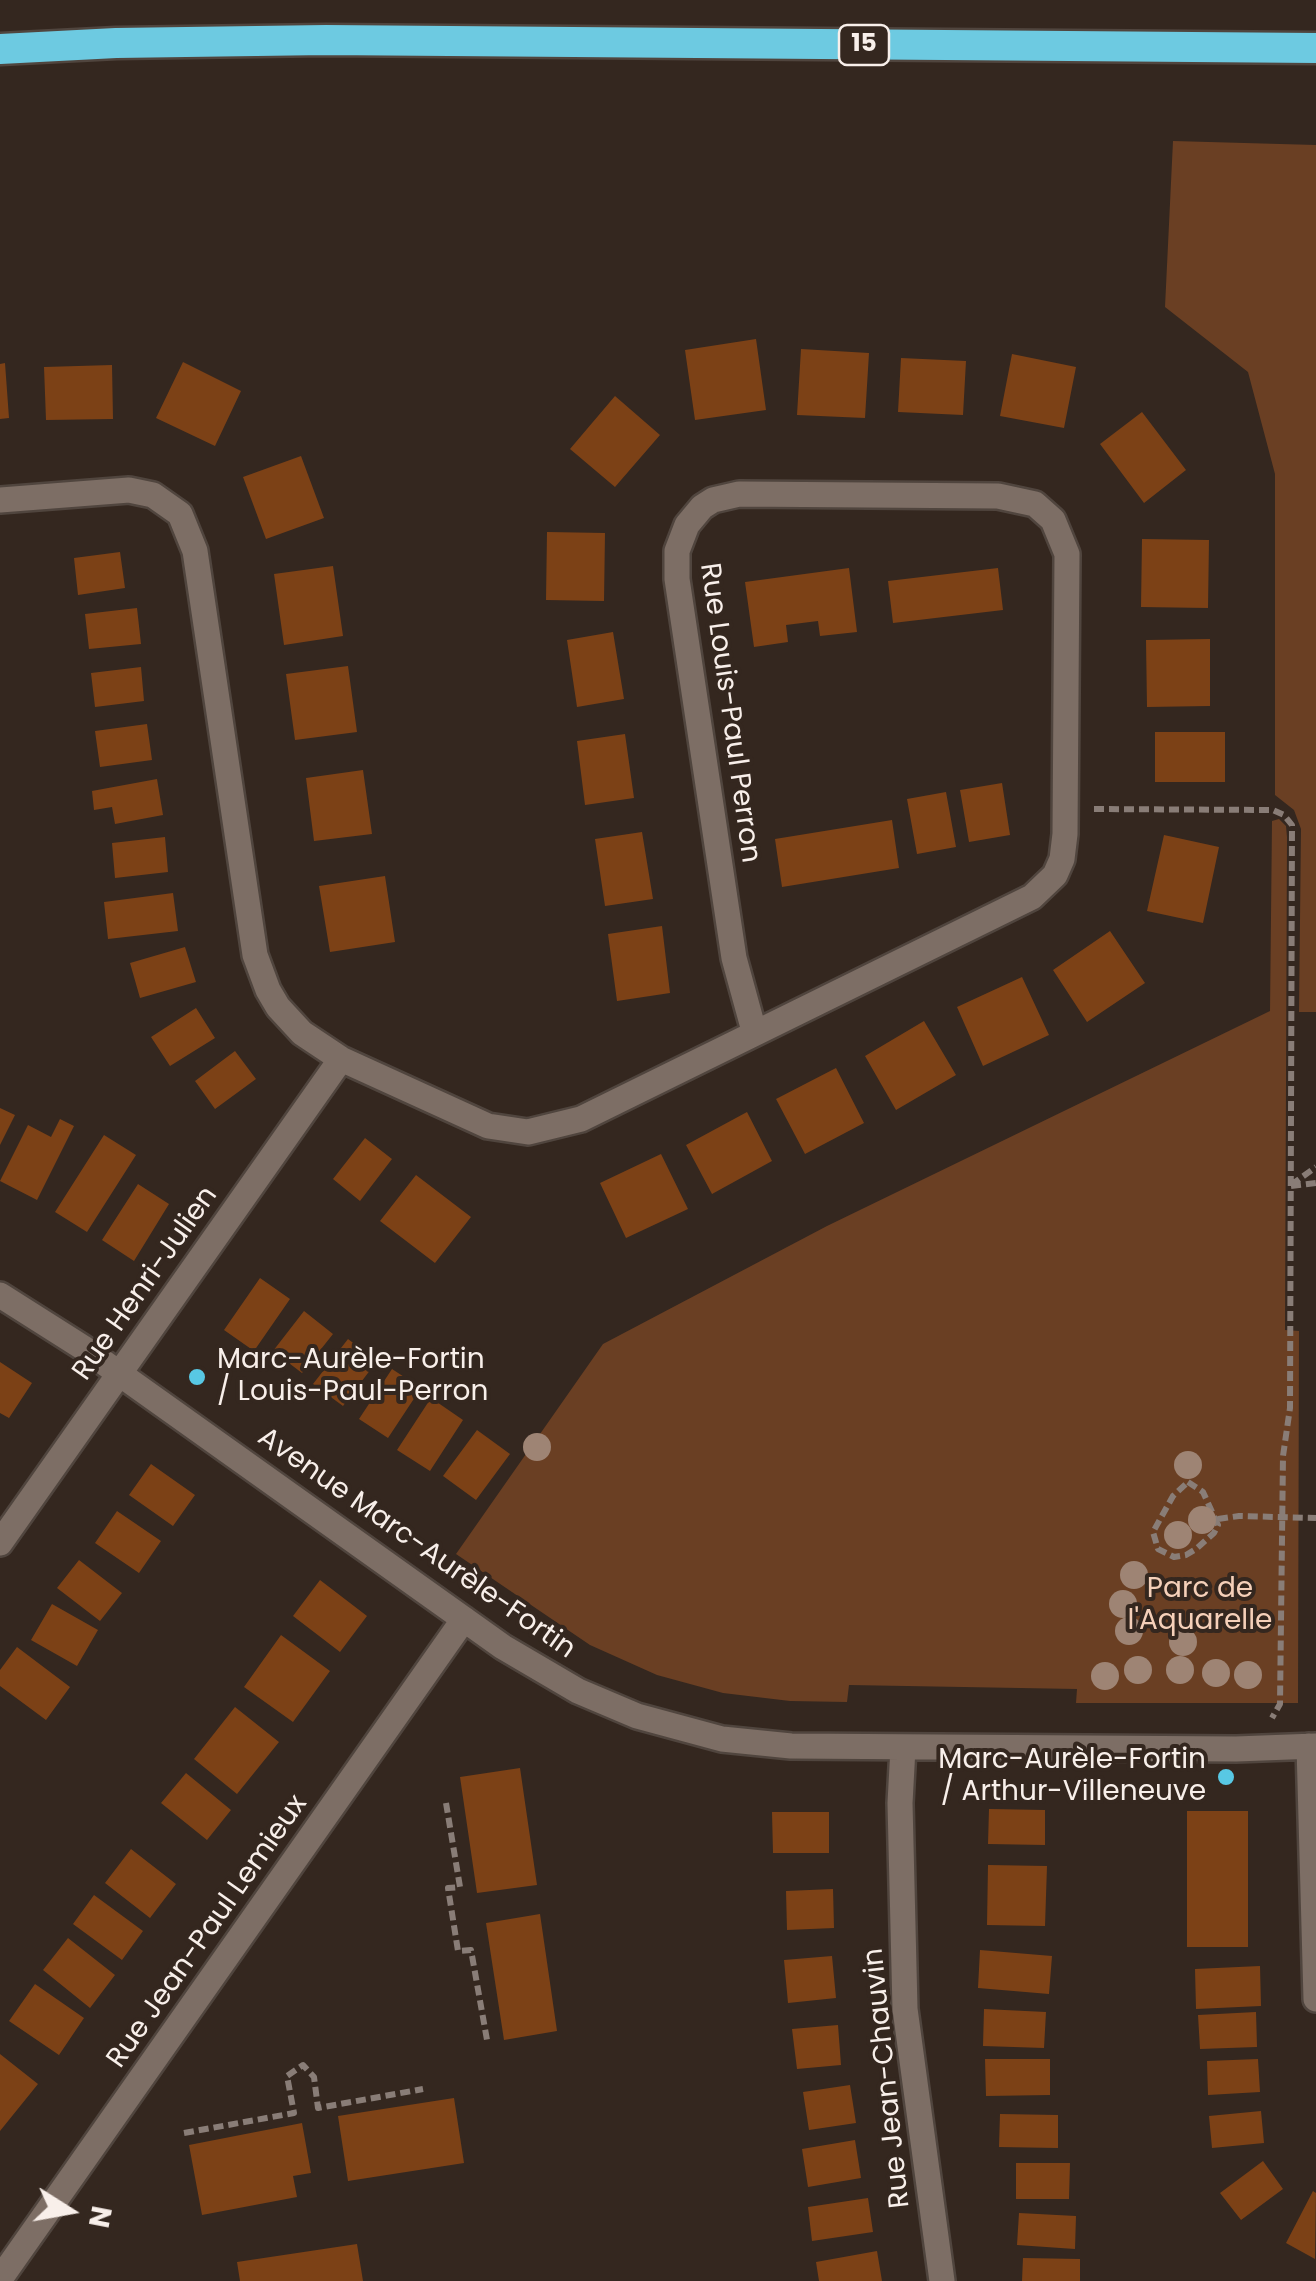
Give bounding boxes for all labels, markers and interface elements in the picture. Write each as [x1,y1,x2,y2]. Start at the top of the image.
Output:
road number: 15 [839,25,889,65]
street label: Rue Louis-Paul Perron [691,561,767,865]
street label: Rue Henri-Julien [67,1181,225,1387]
place label: Marc-Aurèle-Fortin / Louis-Paul-Perron [217,1344,488,1410]
marker: Marc-Aurèle-Fortin / Louis-Paul-Perron [186,1366,208,1388]
street label: Avenue Marc-Aurèle-Fortin [251,1421,581,1667]
park label: Parc de l'Aquarelle [1128,1573,1272,1639]
place label: Marc-Aurèle-Fortin / Arthur-Villeneuve [938,1744,1206,1810]
marker: Marc-Aurèle-Fortin / Arthur-Villeneuve [1215,1766,1237,1788]
street label: Rue Jean-Paul Lemieux [101,1789,315,2075]
street label: Rue Jean-Chauvin [858,1946,918,2210]
north arrow [20,2161,120,2261]
text: N [79,2203,121,2231]

